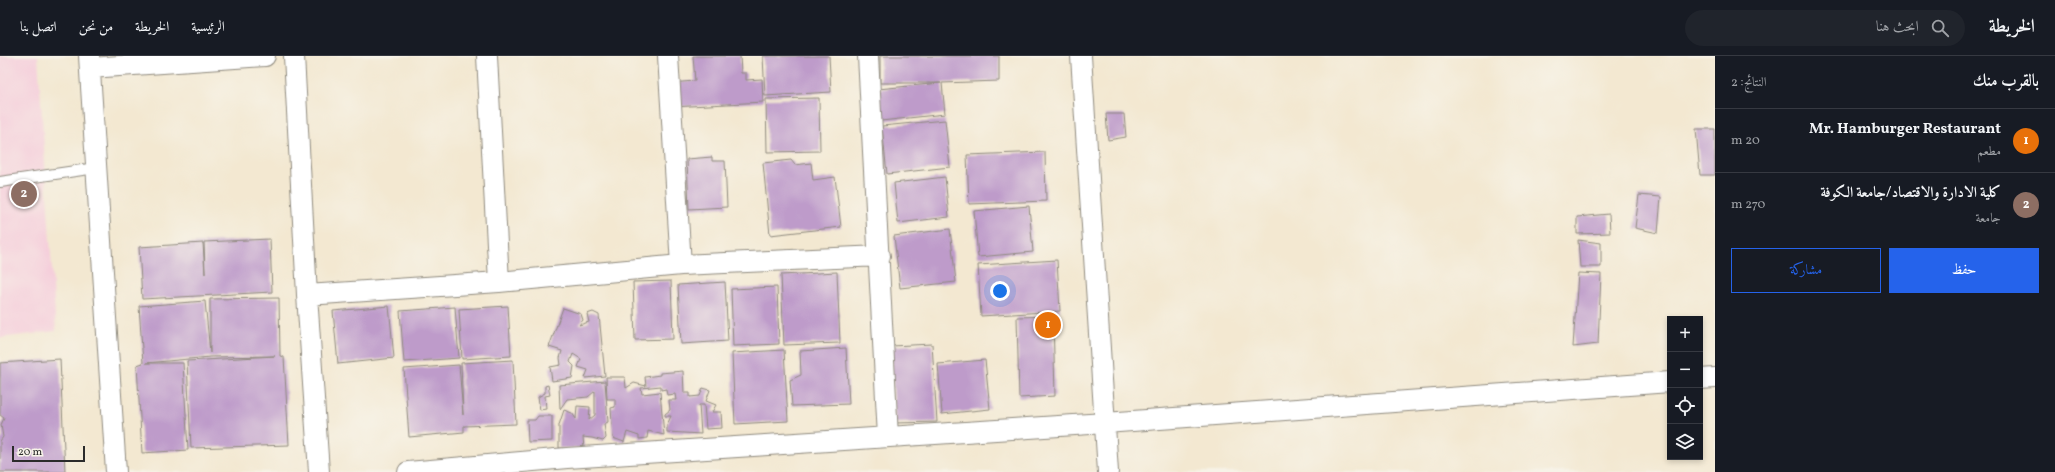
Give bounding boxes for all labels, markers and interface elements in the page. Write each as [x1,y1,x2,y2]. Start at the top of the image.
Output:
search box [1685,10,1965,46]
text: الخريطة [1989,14,2035,40]
text: ابحث هنا [1876,17,1919,38]
icon: search [1929,17,1951,39]
text: اتصل بنا [20,18,57,37]
text: من نحن [79,18,113,37]
text: الخريطة [135,18,169,37]
text: الرئيسية [191,18,225,37]
text: بالقرب منك [1973,70,2039,93]
text: النتائج: 2 [1731,74,1766,92]
text: Mr. Hamburger Restaurant [1809,119,2001,140]
text: 20 m [1731,132,1760,150]
text: 1 [2023,132,2029,150]
text: مطعم [1977,143,2001,161]
pin: 2 [11,179,37,209]
text: كلية الادارة والاقتصاد/جامعة الكوفة [1821,183,2001,204]
text: 270 m [1731,196,1765,214]
text: 2 [2023,196,2029,214]
text: جامعة [1975,210,2001,228]
button: مشاركة [1731,248,1881,293]
button: حفظ [1889,248,2039,293]
your location [990,281,1010,301]
pin: 1 [1035,310,1061,340]
map controls [1667,316,1703,460]
button: + [1667,316,1703,352]
button: − [1667,352,1703,388]
button: locate [1667,388,1703,424]
button: layers [1667,424,1703,460]
scale bar [12,444,85,463]
text: 20 m [18,445,42,460]

